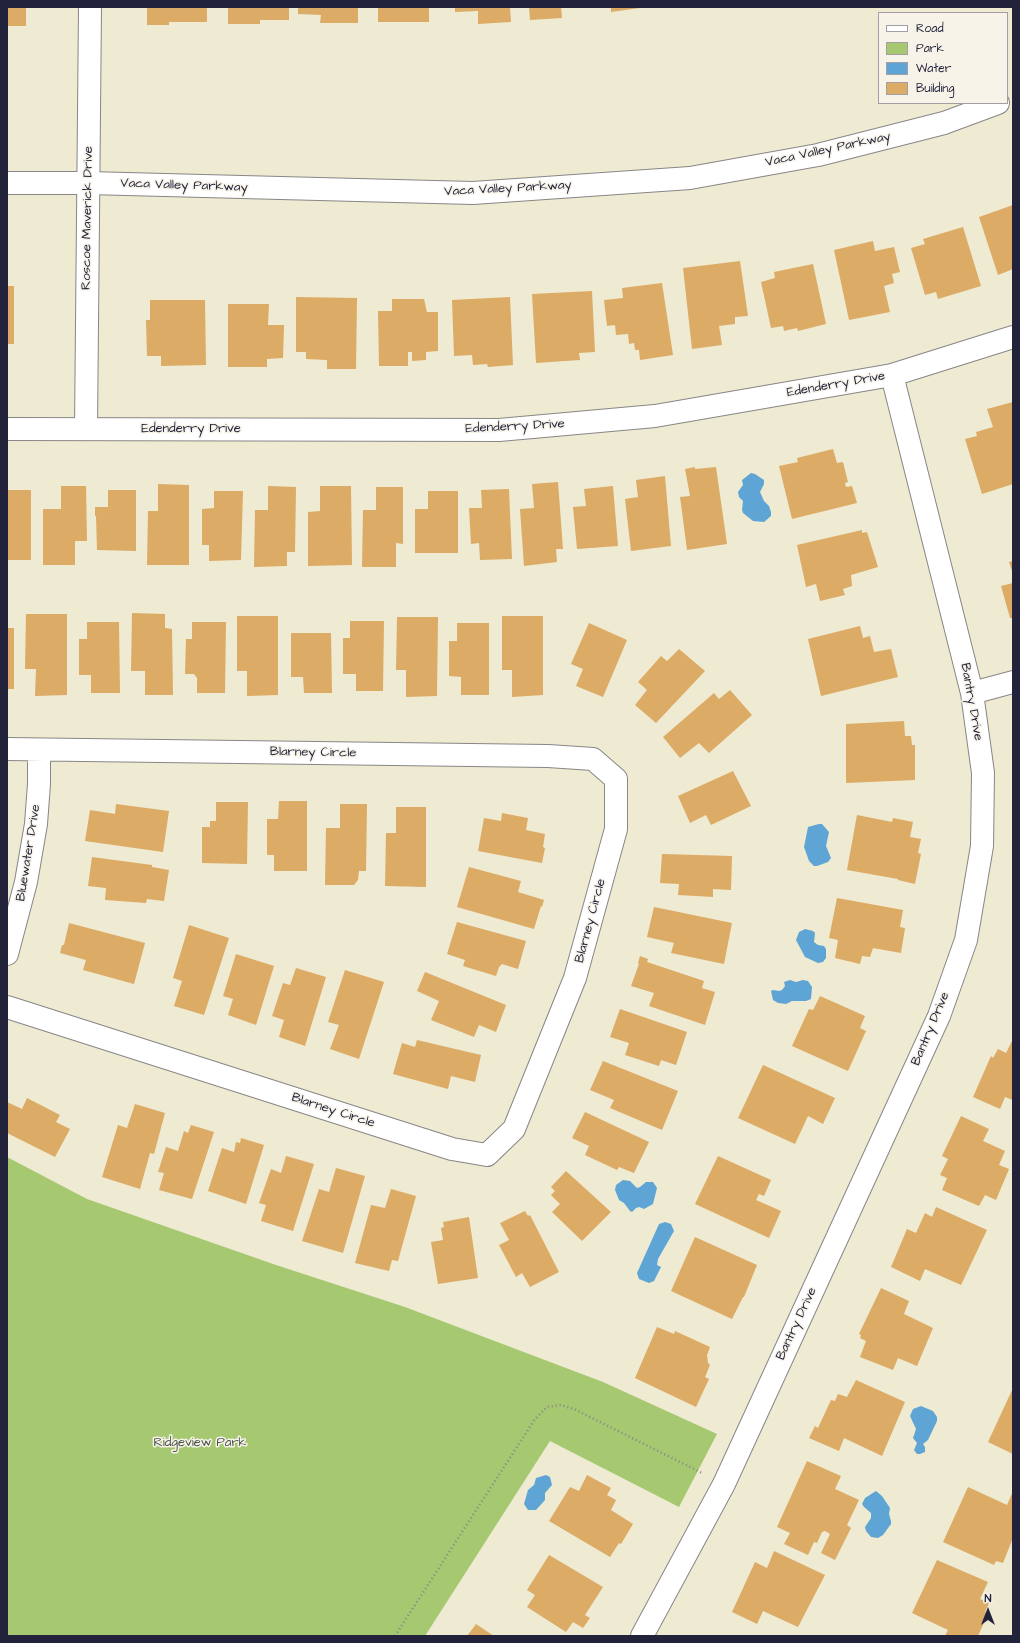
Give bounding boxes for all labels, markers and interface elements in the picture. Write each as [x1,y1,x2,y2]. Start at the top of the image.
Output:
legend [878,12,1008,104]
text: Road [916,20,944,37]
text: Park [916,40,944,57]
text: Water [916,60,951,77]
text: Building [916,80,954,97]
street label: Vaca Valley Parkway [764,129,892,171]
street label: Roscoe Maverick Drive [79,146,97,290]
street label: Vaca Valley Parkway [120,176,248,196]
street label: Vaca Valley Parkway [444,178,572,200]
street label: Edenderry Drive [786,369,886,401]
street label: Edenderry Drive [465,417,565,437]
street label: Edenderry Drive [141,421,241,437]
street label: Bantry Drive [957,662,985,742]
street label: Blarney Circle [270,744,356,762]
street label: Bluewater Drive [14,803,44,903]
street label: Blarney Circle [572,877,610,965]
street label: Bantry Drive [908,990,954,1068]
street label: Blarney Circle [289,1090,377,1132]
street label: Bantry Drive [773,1285,821,1363]
park label: Ridgeview Park [153,1435,247,1451]
north arrow [968,1591,1008,1631]
text: N [985,1591,991,1606]

